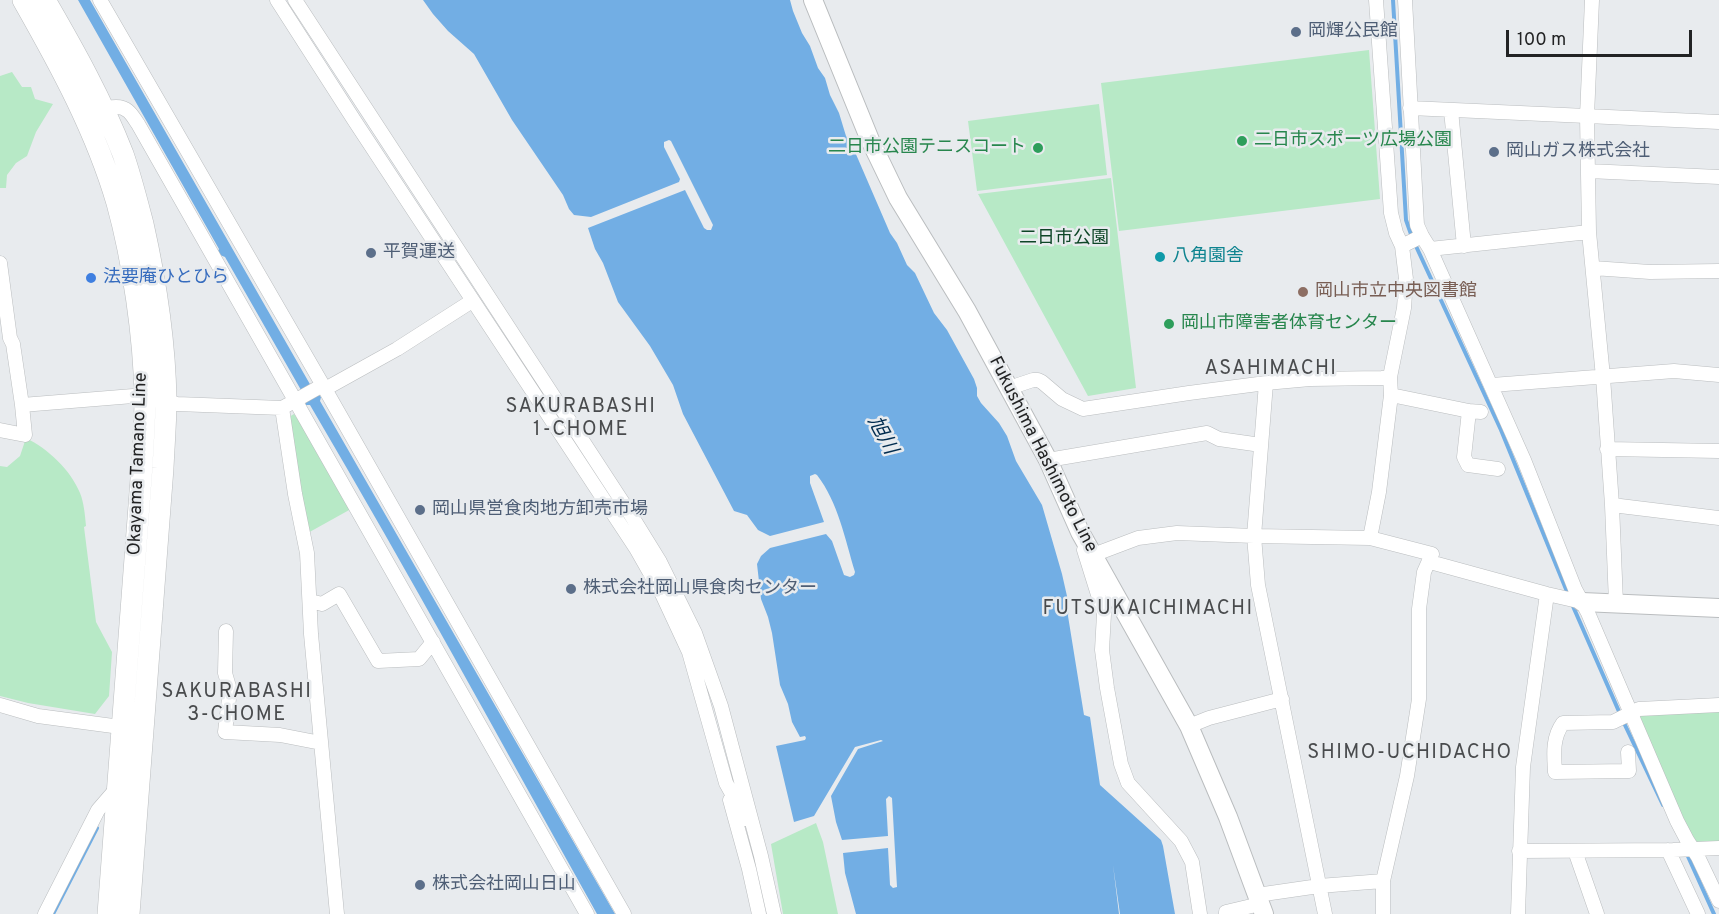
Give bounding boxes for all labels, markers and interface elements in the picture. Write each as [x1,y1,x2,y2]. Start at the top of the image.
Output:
scale bar [1509,18,1695,56]
place label: 岡輝公民館 [1308,21,1398,43]
marker: 岡輝公民館 [1289,25,1303,39]
text: 100 m [1517,29,1566,52]
place label: 二日市スポーツ広場公園 [1254,130,1452,152]
marker: 二日市スポーツ広場公園 [1235,134,1249,148]
place label: 二日市公園テニスコート [828,137,1026,159]
marker: 二日市公園テニスコート [1031,141,1045,155]
place label: 岡山ガス株式会社 [1506,141,1650,163]
marker: 岡山ガス株式会社 [1487,145,1501,159]
park label: 二日市公園 [1019,228,1109,250]
place label: 平賀運送 [383,242,455,264]
marker: 平賀運送 [364,246,378,260]
place label: 八角園舎 [1172,246,1244,268]
marker: 八角園舎 [1153,250,1167,264]
place label: 法要庵ひとひら [103,267,229,289]
marker: 法要庵ひとひら [84,271,98,285]
place label: 岡山市立中央図書館 [1315,281,1477,303]
marker: 岡山市立中央図書館 [1296,285,1310,299]
place label: 岡山市障害者体育センター [1181,313,1397,335]
marker: 岡山市障害者体育センター [1162,317,1176,331]
street label: Fukushima Hashimoto Line [983,353,1101,557]
district label: ASAHIMACHI [1205,358,1337,382]
street label: Okayama Tamano Line [125,372,153,556]
district label: SAKURABASHI 1-CHOME [506,396,656,443]
water label: 旭川 [861,413,901,459]
place label: 岡山県営食肉地方卸売市場 [432,499,648,521]
marker: 岡山県営食肉地方卸売市場 [413,503,427,517]
place label: 株式会社岡山県食肉センター [583,578,817,600]
marker: 株式会社岡山県食肉センター [564,582,578,596]
district label: FUTSUKAICHIMACHI [1042,598,1254,622]
district label: SAKURABASHI 3-CHOME [162,681,312,728]
district label: SHIMO-UCHIDACHO [1307,742,1513,766]
place label: 株式会社岡山日山 [432,874,576,896]
marker: 株式会社岡山日山 [413,878,427,892]

